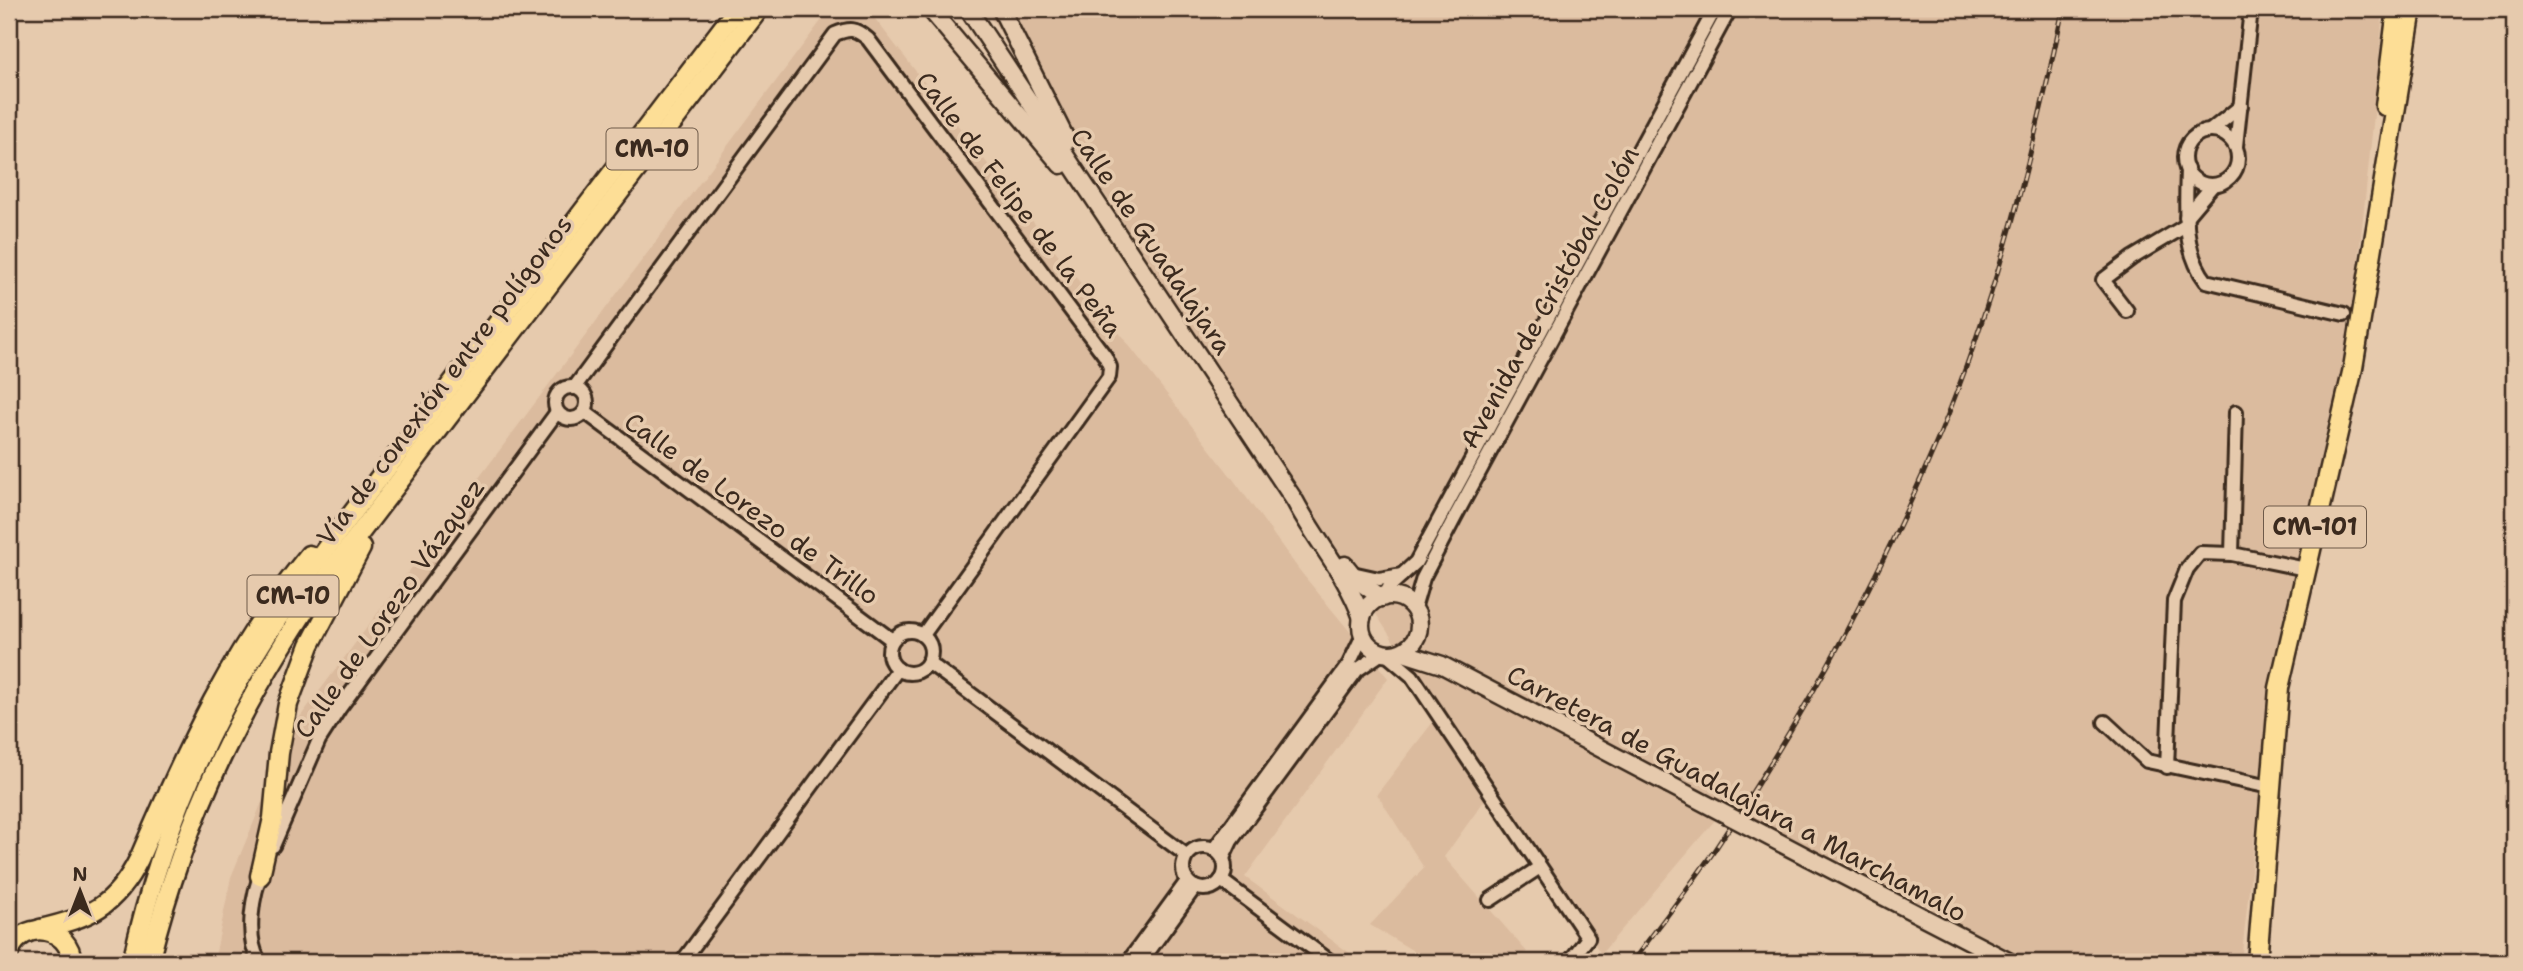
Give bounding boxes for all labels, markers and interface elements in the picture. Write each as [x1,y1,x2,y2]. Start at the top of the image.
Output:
street label: Calle de Felipe de la Peña [908,64,1132,344]
street label: Calle de Guadalajara [1063,121,1241,361]
road number: CM-10 [606,128,698,169]
street label: Avenida de Cristóbal Colón [1451,140,1647,454]
street label: Vía de conexión entre polígonos [308,208,580,552]
street label: Calle de Lorezo de Trillo [617,404,887,612]
street label: Calle de Lorezo Vázquez [286,471,492,745]
road number: CM-101 [2264,506,2366,548]
road number: CM-10 [247,576,338,616]
street label: Carretera de Guadalajara a Marchamalo [1501,656,1973,930]
north arrow [46,856,116,926]
text: N [72,862,88,887]

